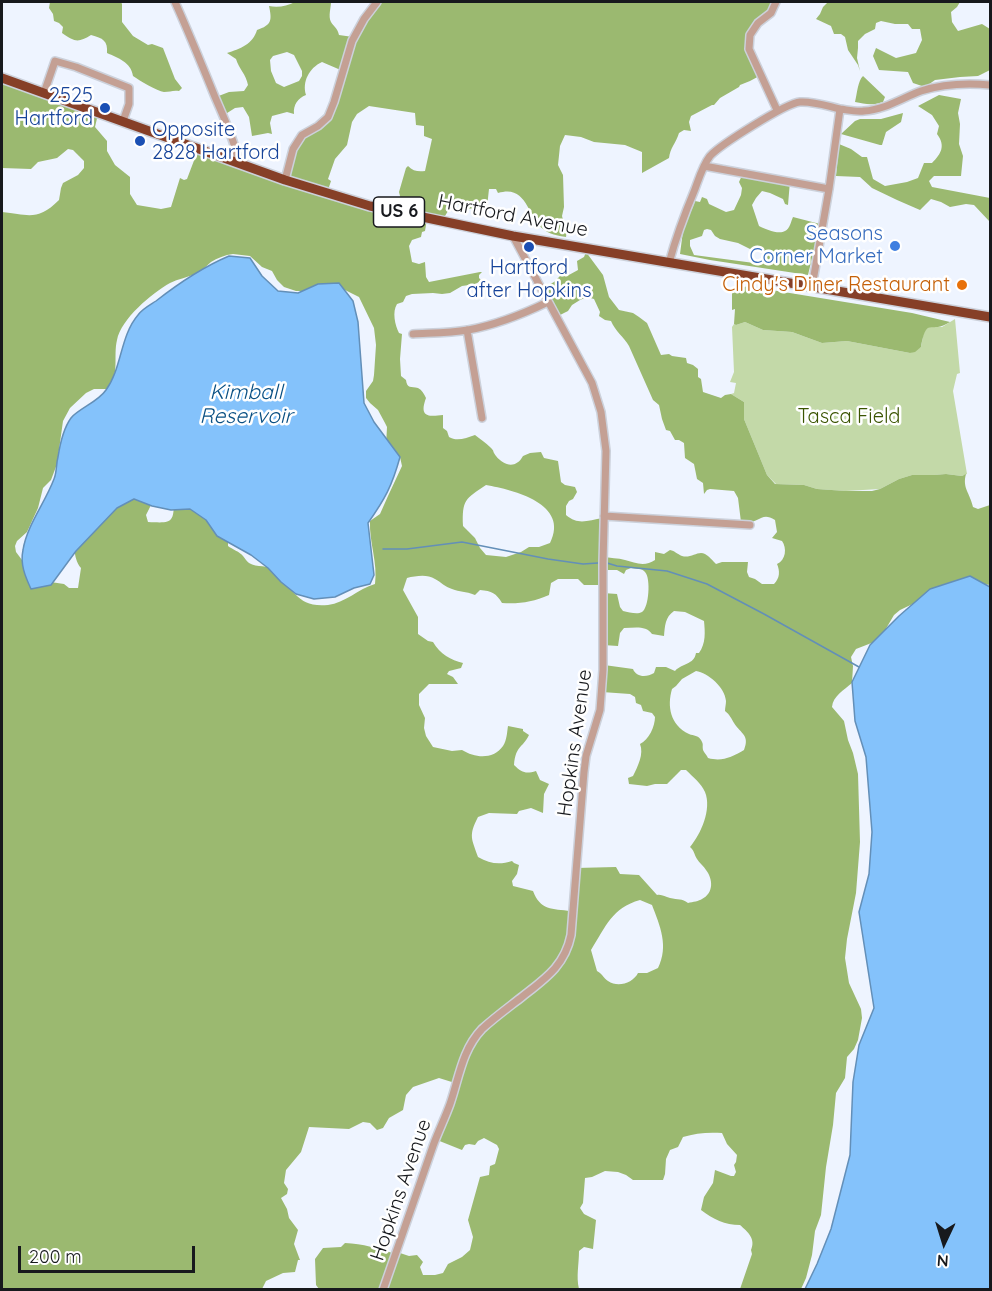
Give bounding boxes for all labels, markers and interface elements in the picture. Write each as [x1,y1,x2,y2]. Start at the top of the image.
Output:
place label: 2525 Hartford [15,84,93,131]
marker: 2525 Hartford [98,101,112,115]
place label: Opposite 2828 Hartford [152,118,280,165]
marker: Opposite 2828 Hartford [133,134,147,148]
street label: Hartford Avenue [436,190,590,242]
road number: US 6 [374,197,424,227]
place label: Seasons Corner Market [749,222,883,269]
marker: Seasons Corner Market [888,239,902,253]
marker: Hartford after Hopkins [522,240,536,254]
place label: Hartford after Hopkins [466,256,592,303]
place label: Cindy's Diner Restaurant [722,273,950,297]
marker: Cindy's Diner Restaurant [955,278,969,292]
water label: Kimball Reservoir [200,380,292,430]
park label: Tasca Field [798,405,900,429]
street label: Hopkins Avenue [553,668,597,818]
street label: Hopkins Avenue [365,1116,437,1264]
north arrow [914,1213,974,1273]
scale bar [21,1234,198,1272]
text: 200 m [29,1245,82,1268]
text: N [936,1251,949,1271]

